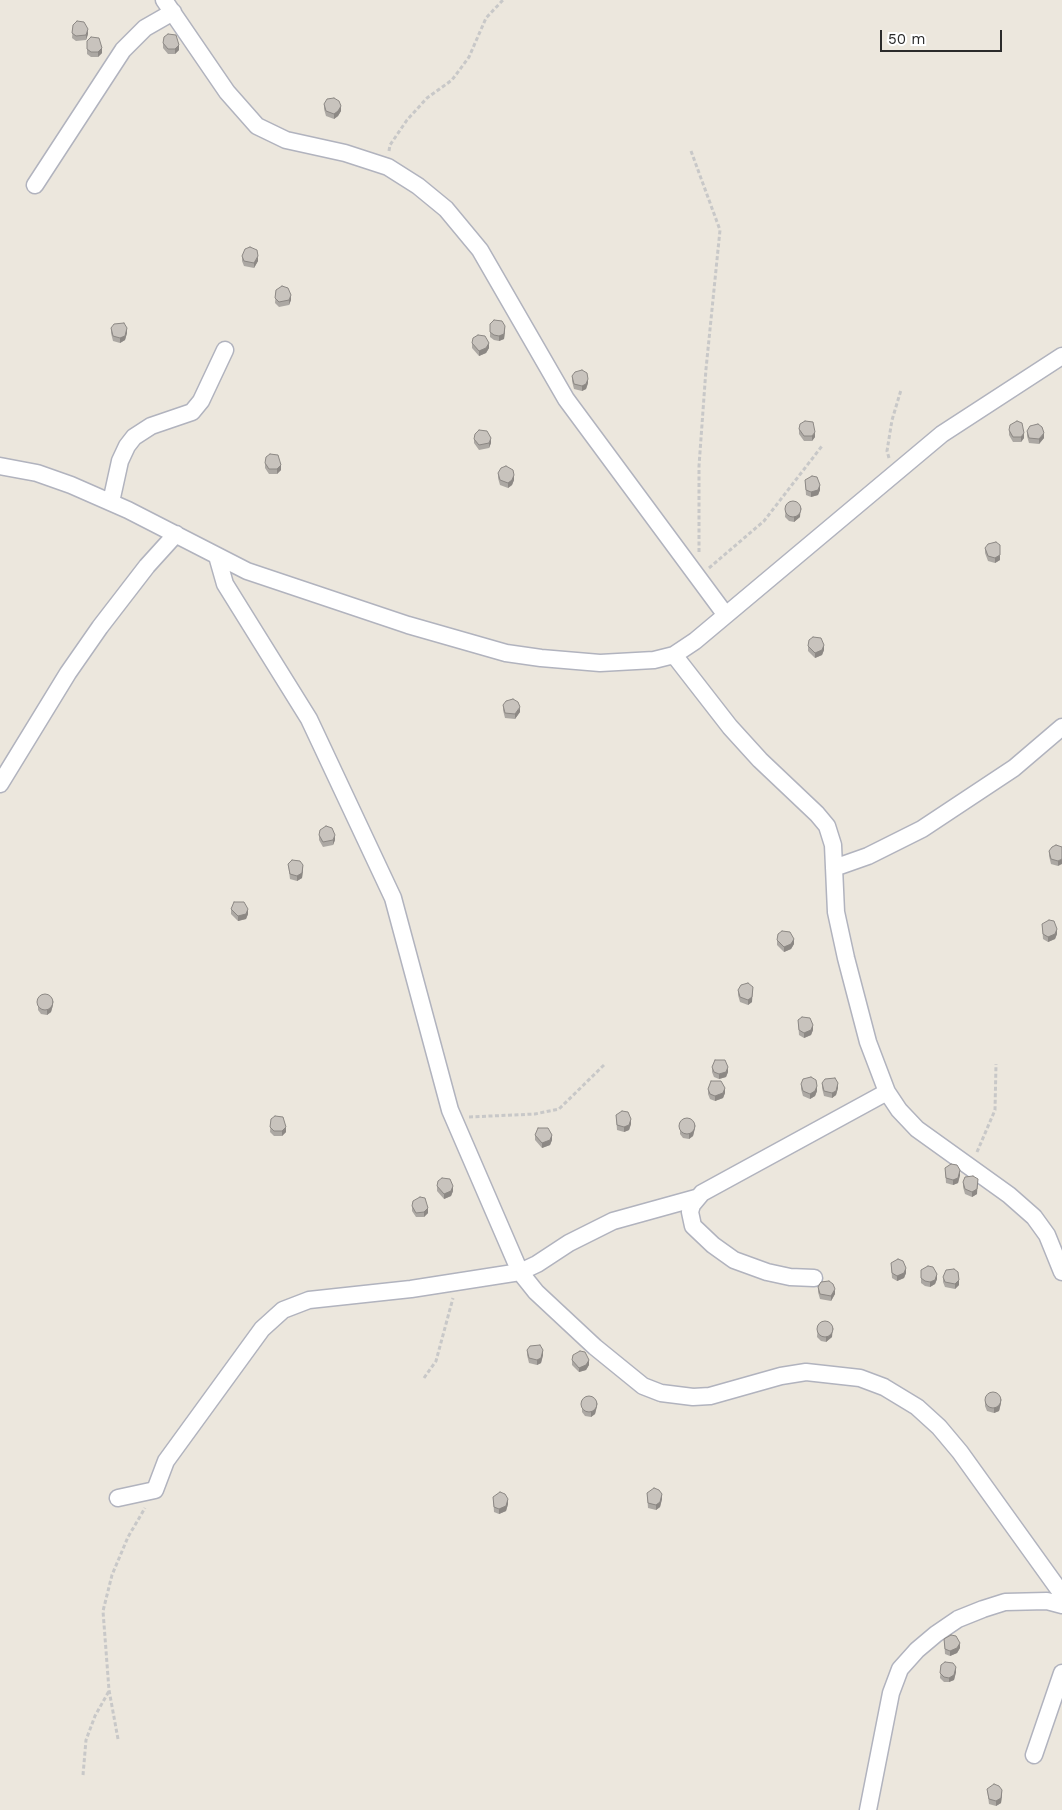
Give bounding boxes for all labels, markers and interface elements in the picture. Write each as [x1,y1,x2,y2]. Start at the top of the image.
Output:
scale bar [882,20,1004,52]
text: 50 m [888,30,925,48]

